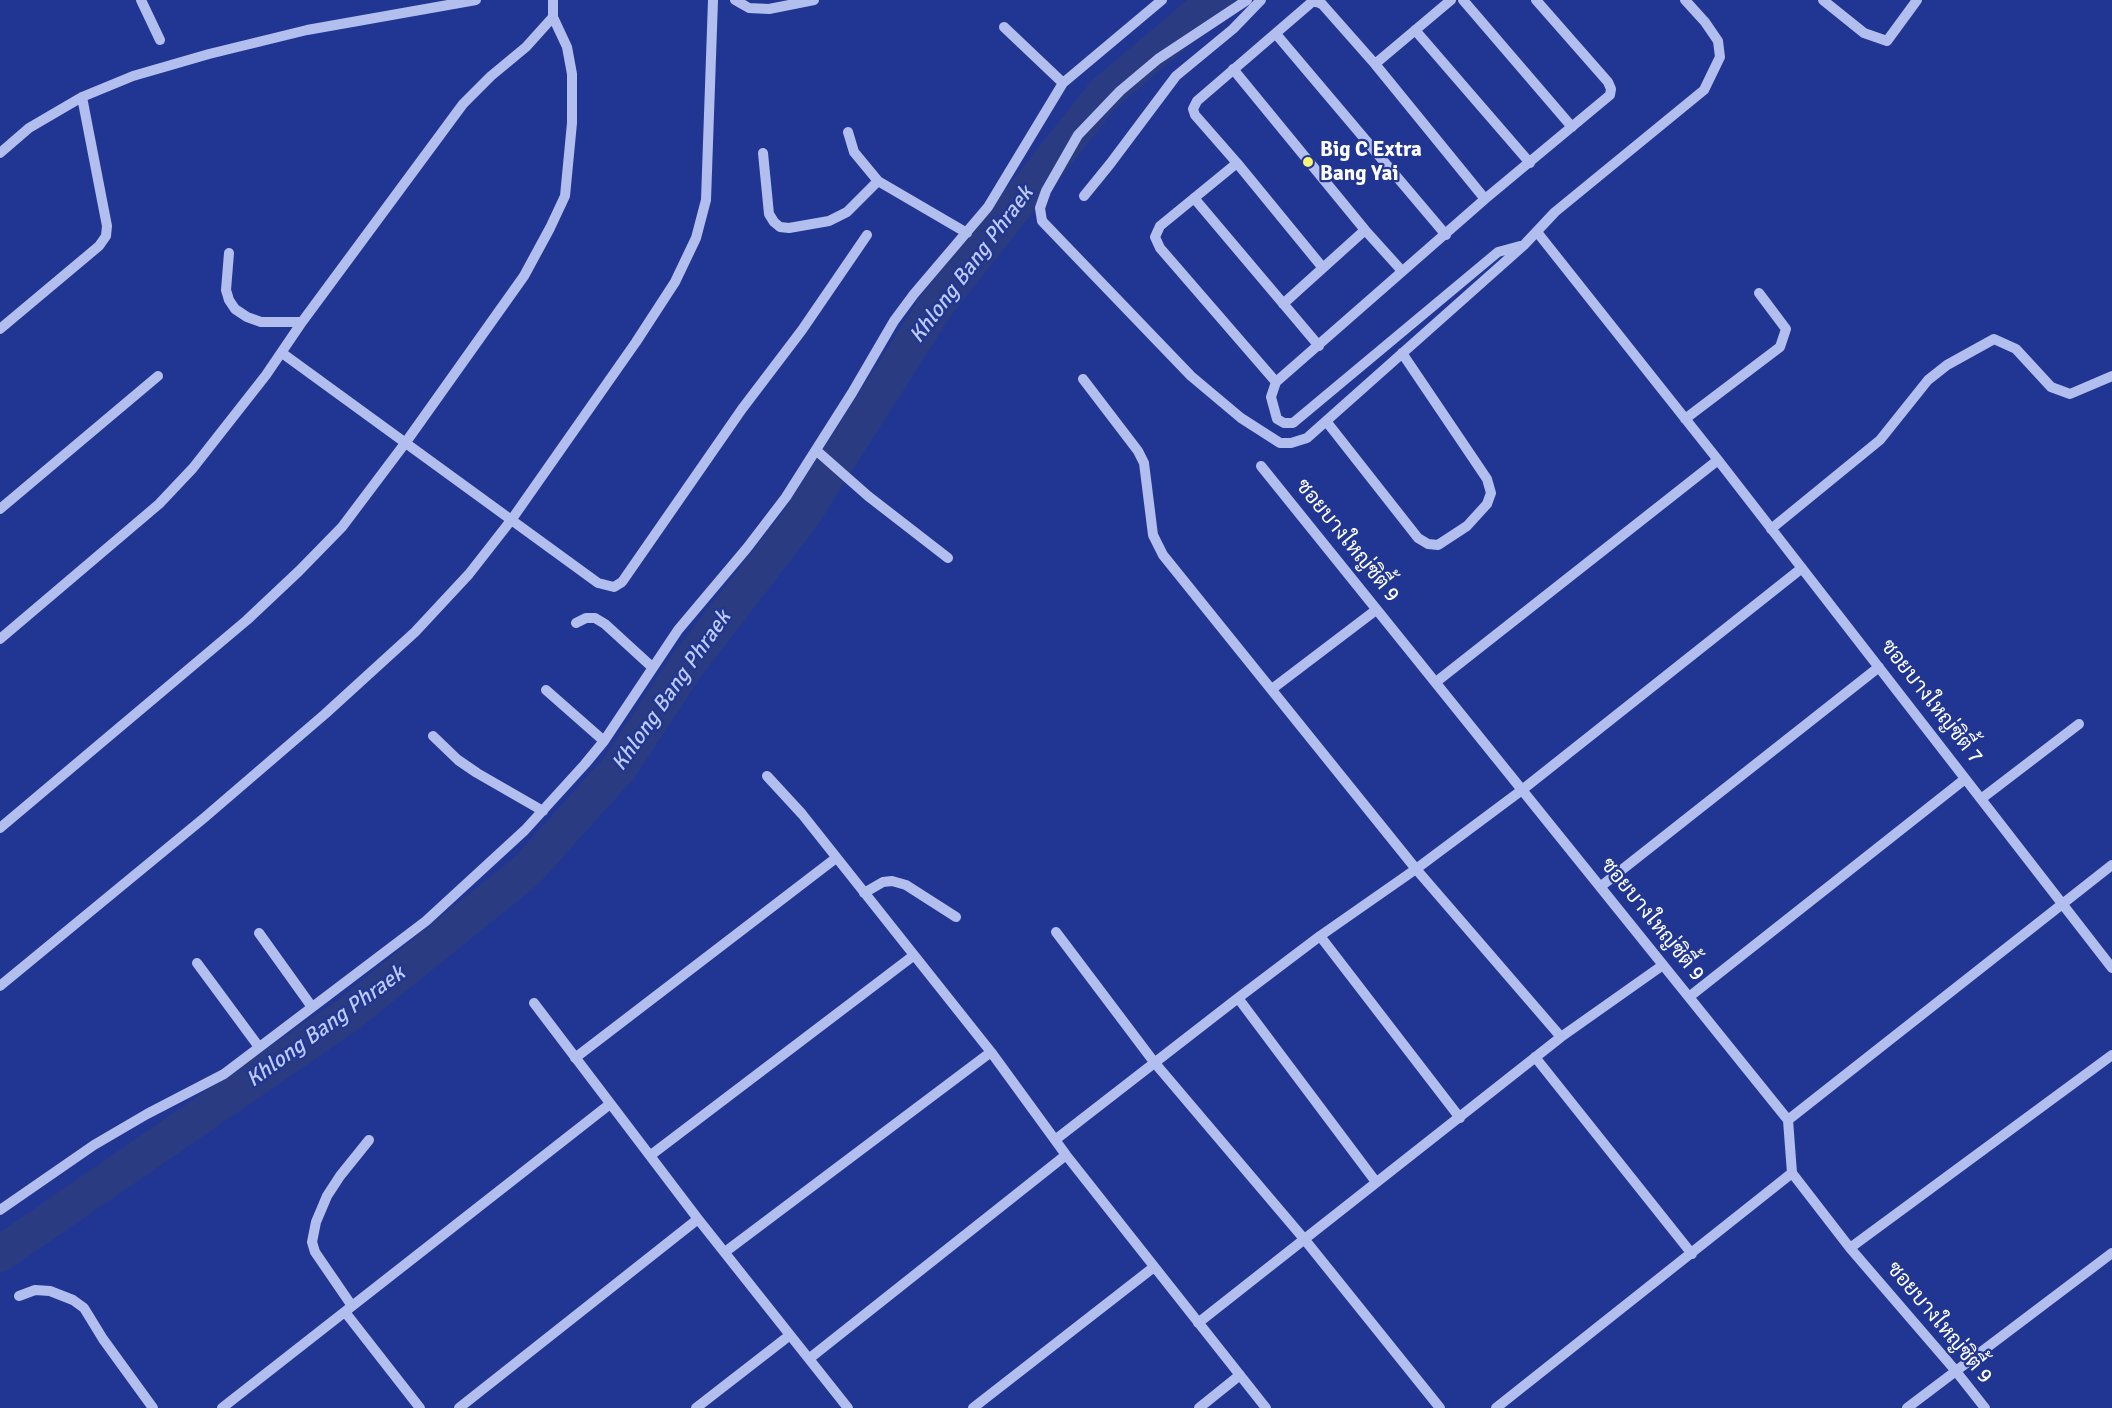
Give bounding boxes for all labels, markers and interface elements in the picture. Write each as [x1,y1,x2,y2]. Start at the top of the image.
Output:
place label: Big C Extra Bang Yai [1320,137,1422,187]
marker: Big C Extra Bang Yai [1301,155,1315,169]
water label: Khlong Bang Phraek [904,181,1040,349]
street label: ซอยบางใหญ่ซิตี้ 9 [1290,474,1404,608]
water label: Khlong Bang Phraek [607,606,737,776]
street label: ซอยบางใหญ่ซิตี้ 7 [1875,635,1987,769]
street label: ซอยบางใหญ่ซิตี้ 9 [1595,853,1709,987]
water label: Khlong Bang Phraek [242,961,410,1093]
street label: ซอยบางใหญ่ซิตี้ 9 [1881,1257,1997,1389]

